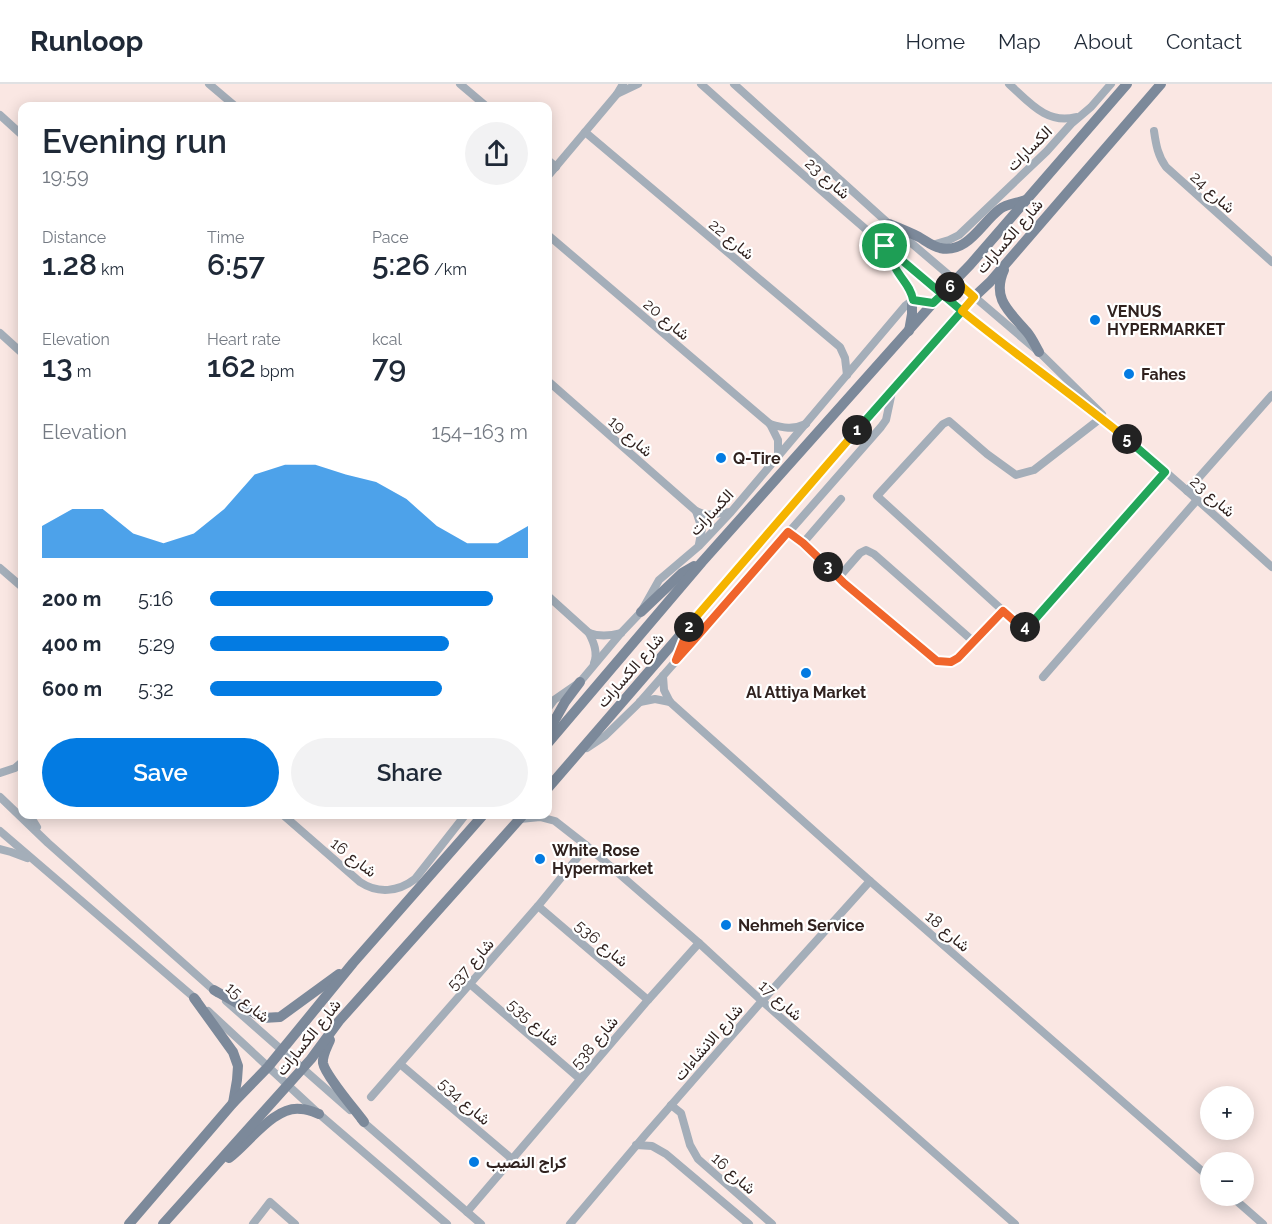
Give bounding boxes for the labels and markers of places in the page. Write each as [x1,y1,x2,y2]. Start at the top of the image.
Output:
pin [859,220,910,271]
pin: 6 [935,272,965,302]
place label: VENUS HYPERMARKET [1107,302,1225,339]
marker: VENUS HYPERMARKET [1088,313,1102,327]
place label: Fahes [1141,365,1186,384]
marker: Fahes [1122,367,1136,381]
pin: 1 [842,415,872,445]
pin: 5 [1112,424,1142,454]
place label: Q-Tire [733,449,781,468]
marker: Q-Tire [714,451,728,465]
pin: 3 [813,552,843,582]
pin: 2 [674,612,704,642]
pin: 4 [1010,612,1040,642]
marker: Al Attiya Market [799,666,813,680]
place label: Al Attiya Market [746,683,866,702]
place label: White Rose Hypermarket [552,841,653,878]
marker: White Rose Hypermarket [533,852,547,866]
place label: Nehmeh Service [738,916,865,935]
marker: Nehmeh Service [719,918,733,932]
place label: كراج النصيب [486,1153,566,1173]
marker: كراج النصيب [467,1155,481,1169]

